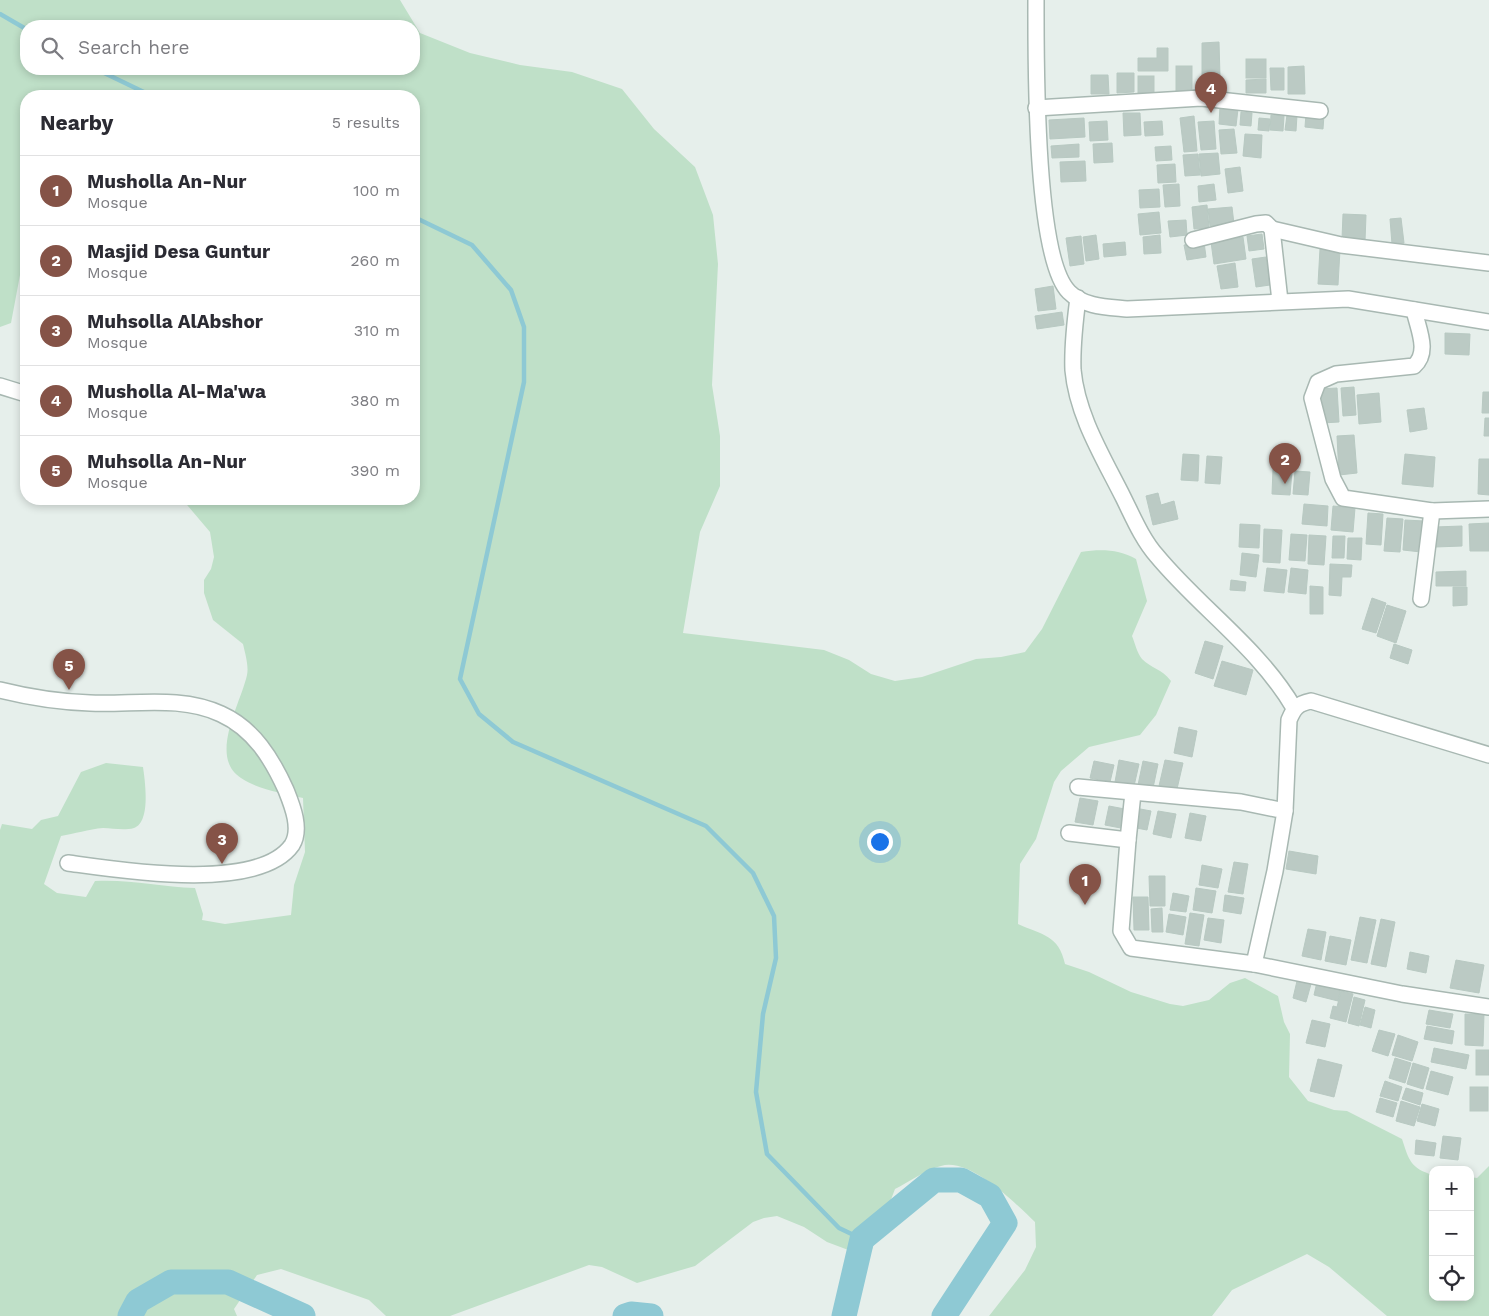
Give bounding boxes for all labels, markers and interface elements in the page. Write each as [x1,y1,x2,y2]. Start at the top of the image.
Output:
search box [20,20,420,75]
icon: search [38,34,66,62]
text: Search here [78,36,189,59]
pin: 4 [1195,72,1227,113]
text: Nearby [40,110,113,135]
text: 5 results [332,113,400,132]
text: Musholla An-Nur [87,170,246,193]
text: 1 [53,181,59,200]
text: 100 m [353,181,400,200]
text: Mosque [87,193,148,212]
text: Masjid Desa Guntur [87,240,270,263]
text: 2 [51,251,61,270]
text: 260 m [350,251,400,270]
text: Mosque [87,263,148,282]
text: Muhsolla AlAbshor [87,310,263,333]
text: 3 [51,321,61,340]
text: 310 m [354,321,400,340]
text: Mosque [87,333,148,352]
text: Musholla Al-Ma'wa [87,380,266,403]
text: 4 [51,391,61,410]
text: 380 m [350,391,400,410]
text: Mosque [87,403,148,422]
pin: 2 [1269,443,1301,484]
text: Muhsolla An-Nur [87,450,246,473]
text: 5 [51,461,61,480]
text: 390 m [350,461,400,480]
text: Mosque [87,473,148,492]
pin: 5 [53,649,85,690]
pin: 3 [206,823,238,864]
your location [867,829,893,855]
pin: 1 [1069,864,1101,905]
map controls [1429,1166,1474,1301]
button: + [1429,1166,1474,1211]
button: − [1429,1211,1474,1256]
button: locate [1429,1256,1474,1301]

